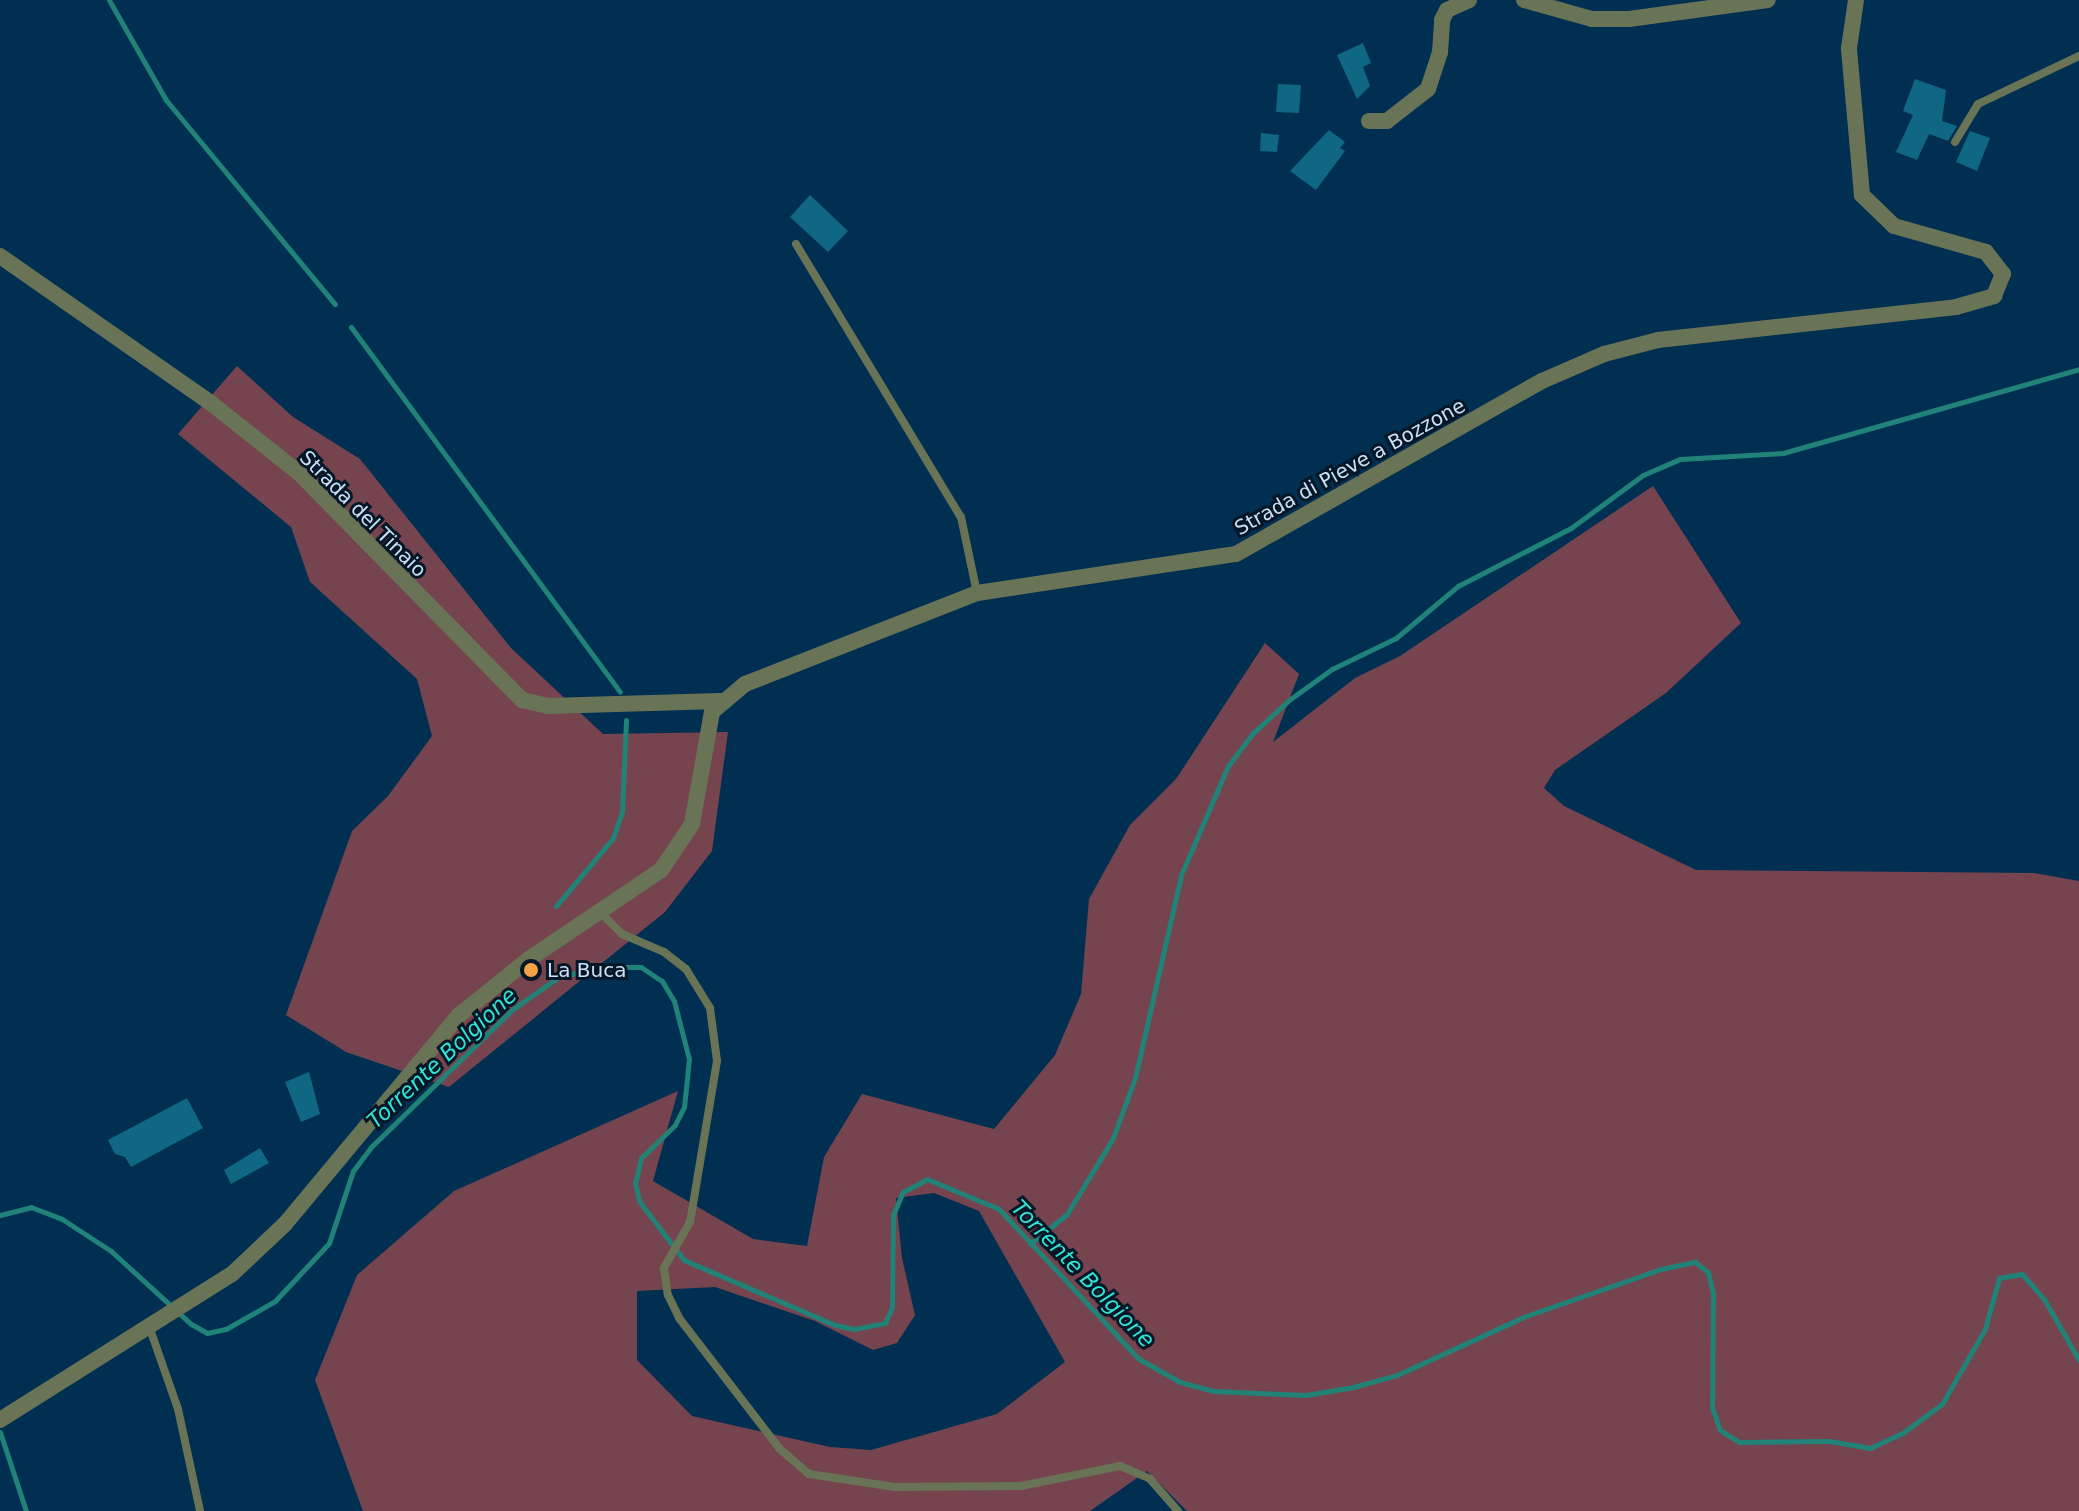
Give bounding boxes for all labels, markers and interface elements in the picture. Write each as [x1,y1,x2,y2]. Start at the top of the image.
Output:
street label: Strada di Pieve a Bozzone [1231,394,1469,540]
street label: Strada del Tinaio [295,446,431,582]
place label: La Buca [547,958,626,982]
marker: La Buca [522,961,540,979]
water label: Torrente Bolgione [362,982,522,1134]
water label: Torrente Bolgione [1006,1195,1160,1353]

